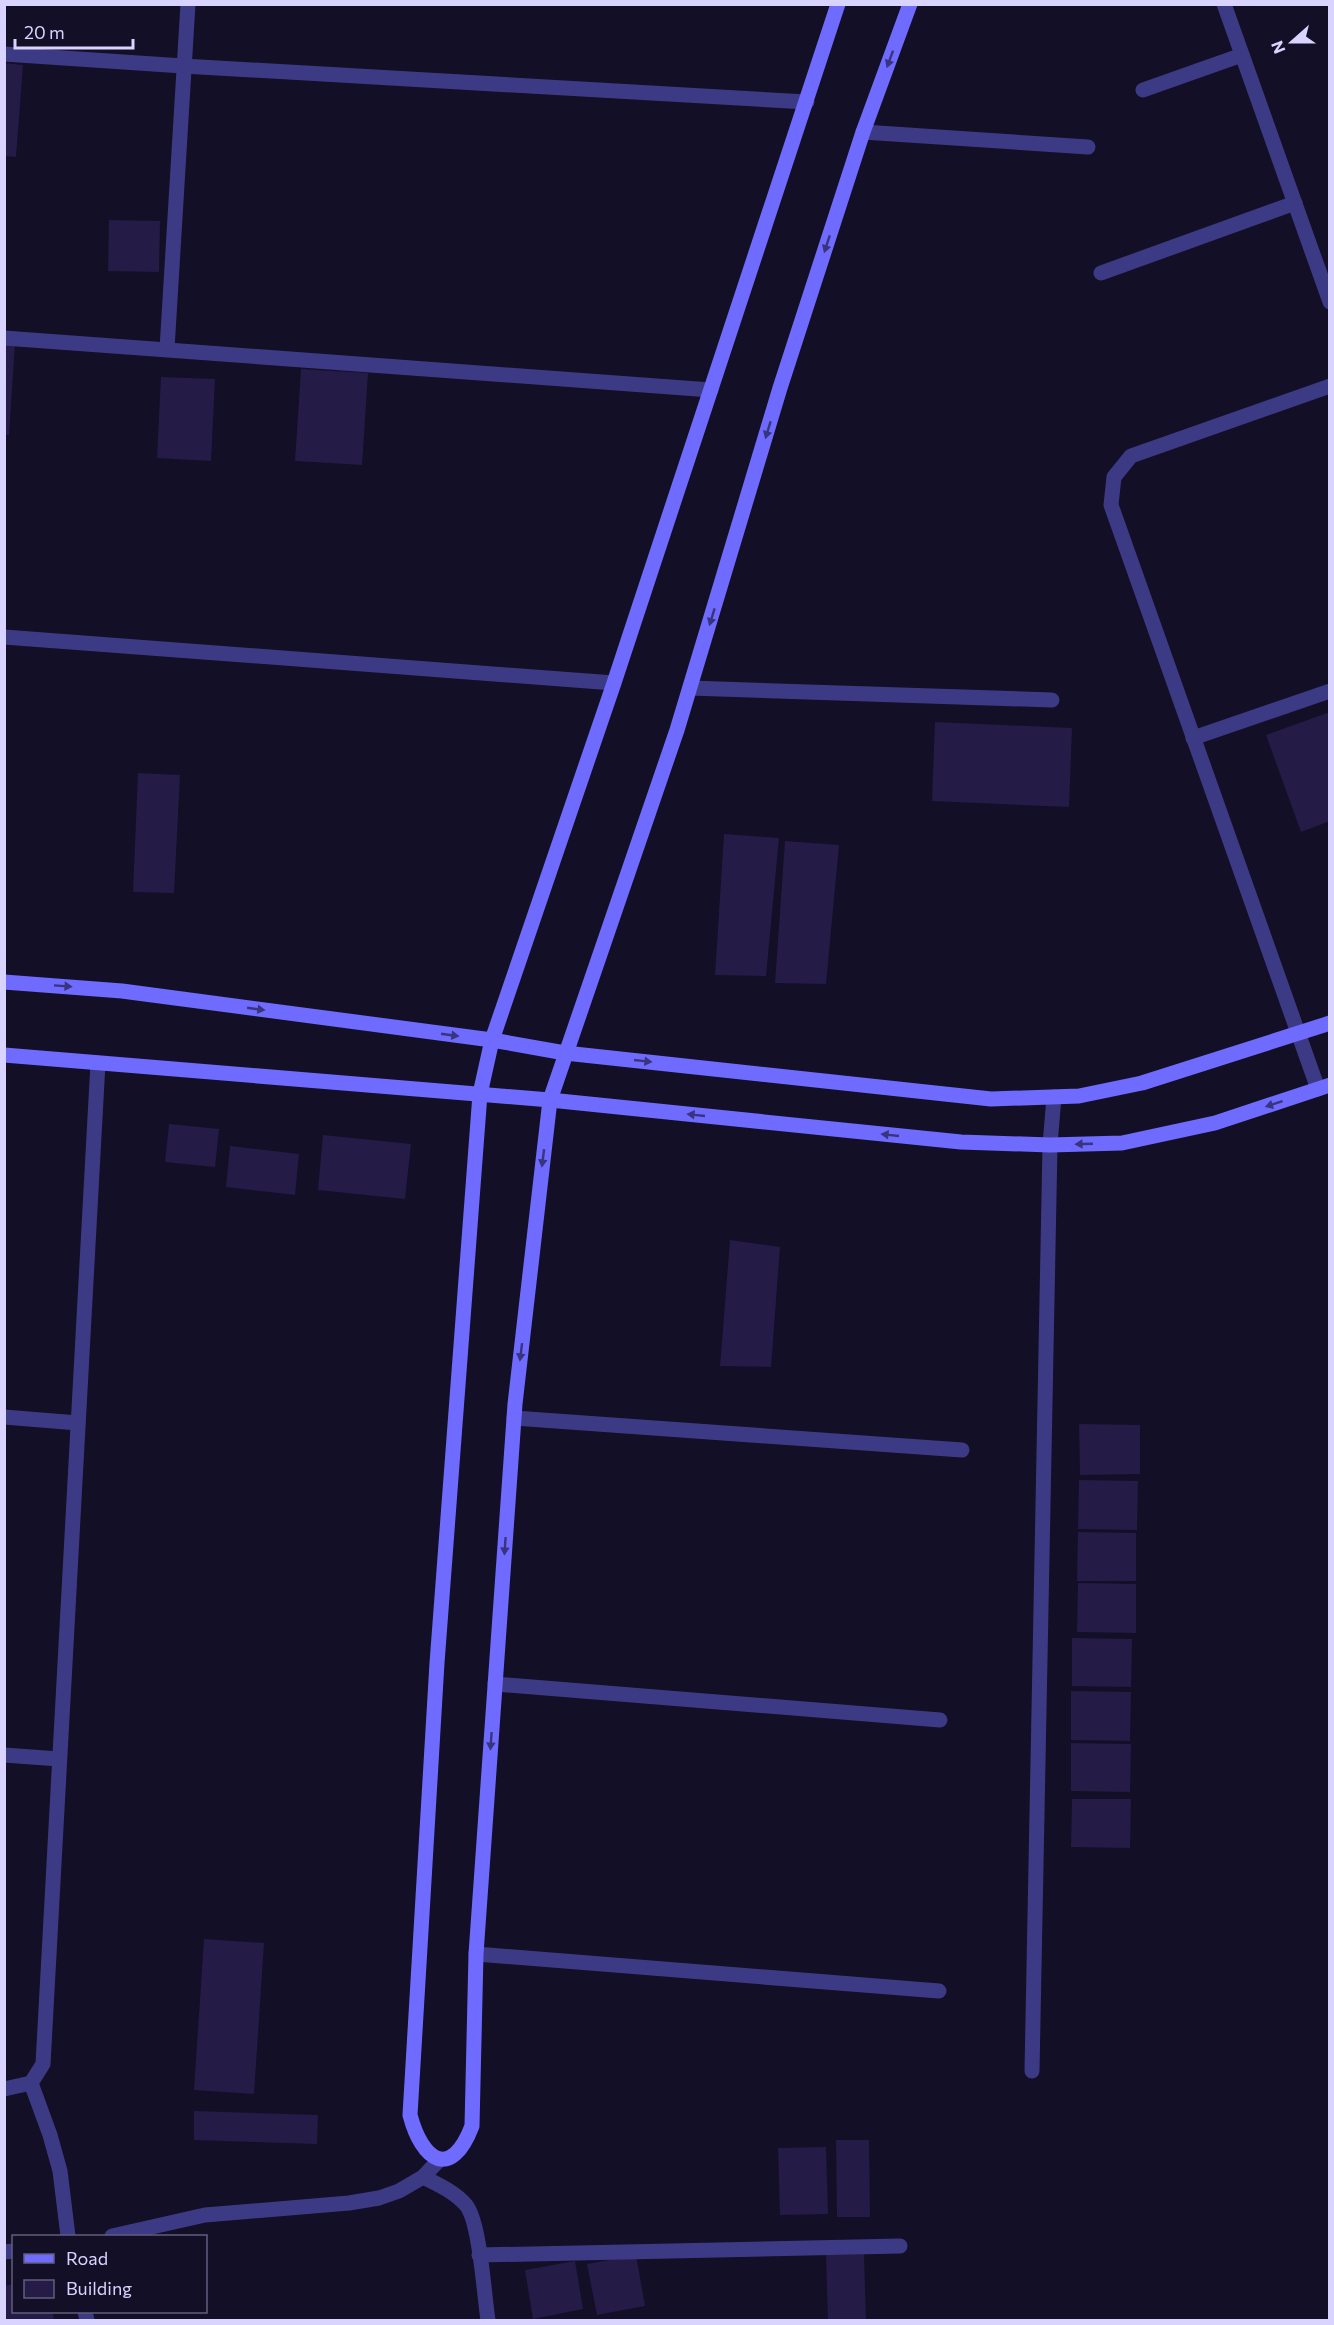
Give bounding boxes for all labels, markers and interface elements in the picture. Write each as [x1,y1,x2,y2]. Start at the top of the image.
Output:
scale bar [15,12,134,50]
north arrow [1262,12,1322,72]
text: 20 m [24,21,65,43]
text: N [1267,39,1289,57]
one-way arrow [884,51,894,69]
one-way arrow [822,235,831,253]
one-way arrow [763,421,772,439]
one-way arrow [707,608,716,626]
one-way arrow [53,982,72,991]
one-way arrow [247,1004,266,1013]
one-way arrow [440,1030,459,1039]
one-way arrow [633,1057,652,1066]
one-way arrow [1265,1100,1283,1109]
one-way arrow [686,1110,705,1120]
one-way arrow [880,1130,899,1140]
one-way arrow [1075,1139,1094,1149]
one-way arrow [538,1149,548,1168]
one-way arrow [516,1342,526,1361]
one-way arrow [500,1537,510,1556]
one-way arrow [486,1731,495,1750]
legend [12,2235,207,2313]
text: Road [66,2247,108,2269]
text: Building [66,2277,132,2299]

